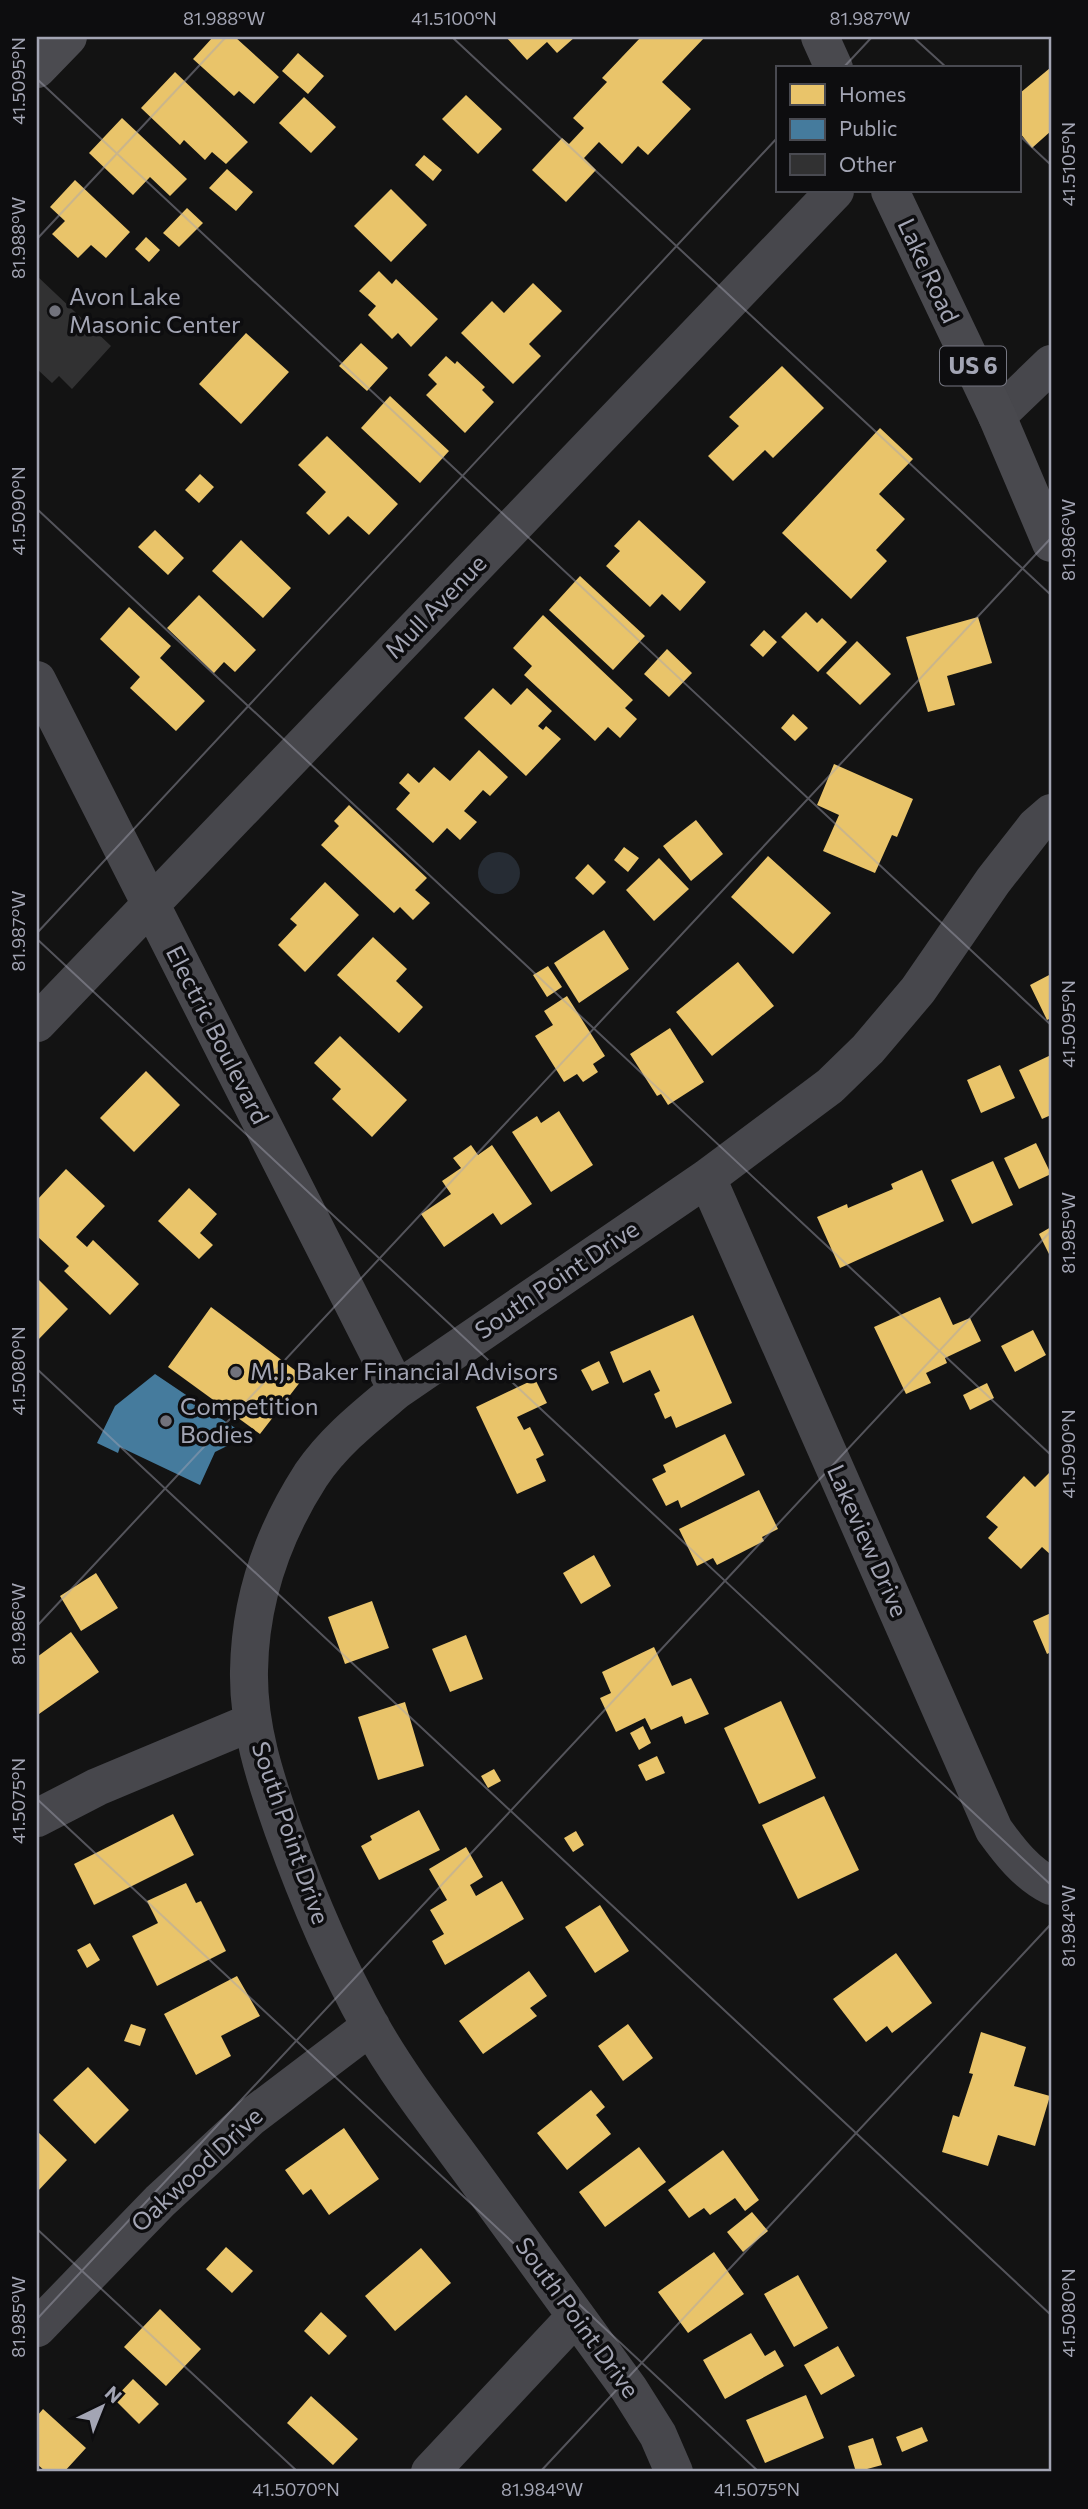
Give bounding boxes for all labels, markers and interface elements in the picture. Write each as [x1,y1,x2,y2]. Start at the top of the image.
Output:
text: 81.988°W [183,7,265,29]
text: 41.5100°N [411,7,497,29]
text: 81.987°W [830,7,910,29]
text: 41.5095°N [7,37,29,125]
legend [776,66,1021,192]
text: Homes [839,81,906,106]
text: Public [839,115,897,140]
text: 41.5105°N [1057,122,1079,206]
text: Other [839,151,896,176]
text: 81.988°W [7,197,29,279]
street label: Lake Road [893,213,966,327]
place label: Avon Lake Masonic Center [69,281,241,338]
marker: Avon Lake Masonic Center [47,303,63,319]
road number: US 6 [940,346,1006,386]
text: 41.5090°N [7,467,29,555]
text: 81.986°W [1057,499,1079,581]
street label: Mull Avenue [378,548,492,664]
text: 81.987°W [7,891,29,971]
street label: Electric Boulevard [161,940,276,1128]
text: 41.5095°N [1057,980,1079,1068]
text: 81.985°W [1057,1192,1079,1274]
street label: South Point Drive [469,1213,644,1344]
text: 41.5080°N [7,1327,29,1415]
place label: M.J. Baker Financial Advisors [250,1356,558,1385]
marker: M.J. Baker Financial Advisors [228,1364,244,1380]
place label: Competition Bodies [180,1391,319,1448]
text: 41.5090°N [1057,1410,1079,1498]
marker: Competition Bodies [158,1413,174,1429]
street label: Lakeview Drive [822,1460,915,1621]
text: 81.986°W [7,1583,29,1665]
street label: South Point Drive [247,1737,336,1928]
text: 41.5075°N [7,1758,29,1844]
text: 81.984°W [1057,1885,1079,1967]
street label: Oakwood Drive [124,2101,268,2237]
street label: South Point Drive [510,2231,646,2403]
text: 41.5080°N [1057,2269,1079,2357]
text: 81.985°W [7,2276,29,2358]
north arrow [66,2372,136,2442]
text: N [101,2381,127,2407]
text: 41.5070°N [252,2478,340,2500]
text: 81.984°W [501,2478,583,2500]
text: 41.5075°N [714,2478,800,2500]

